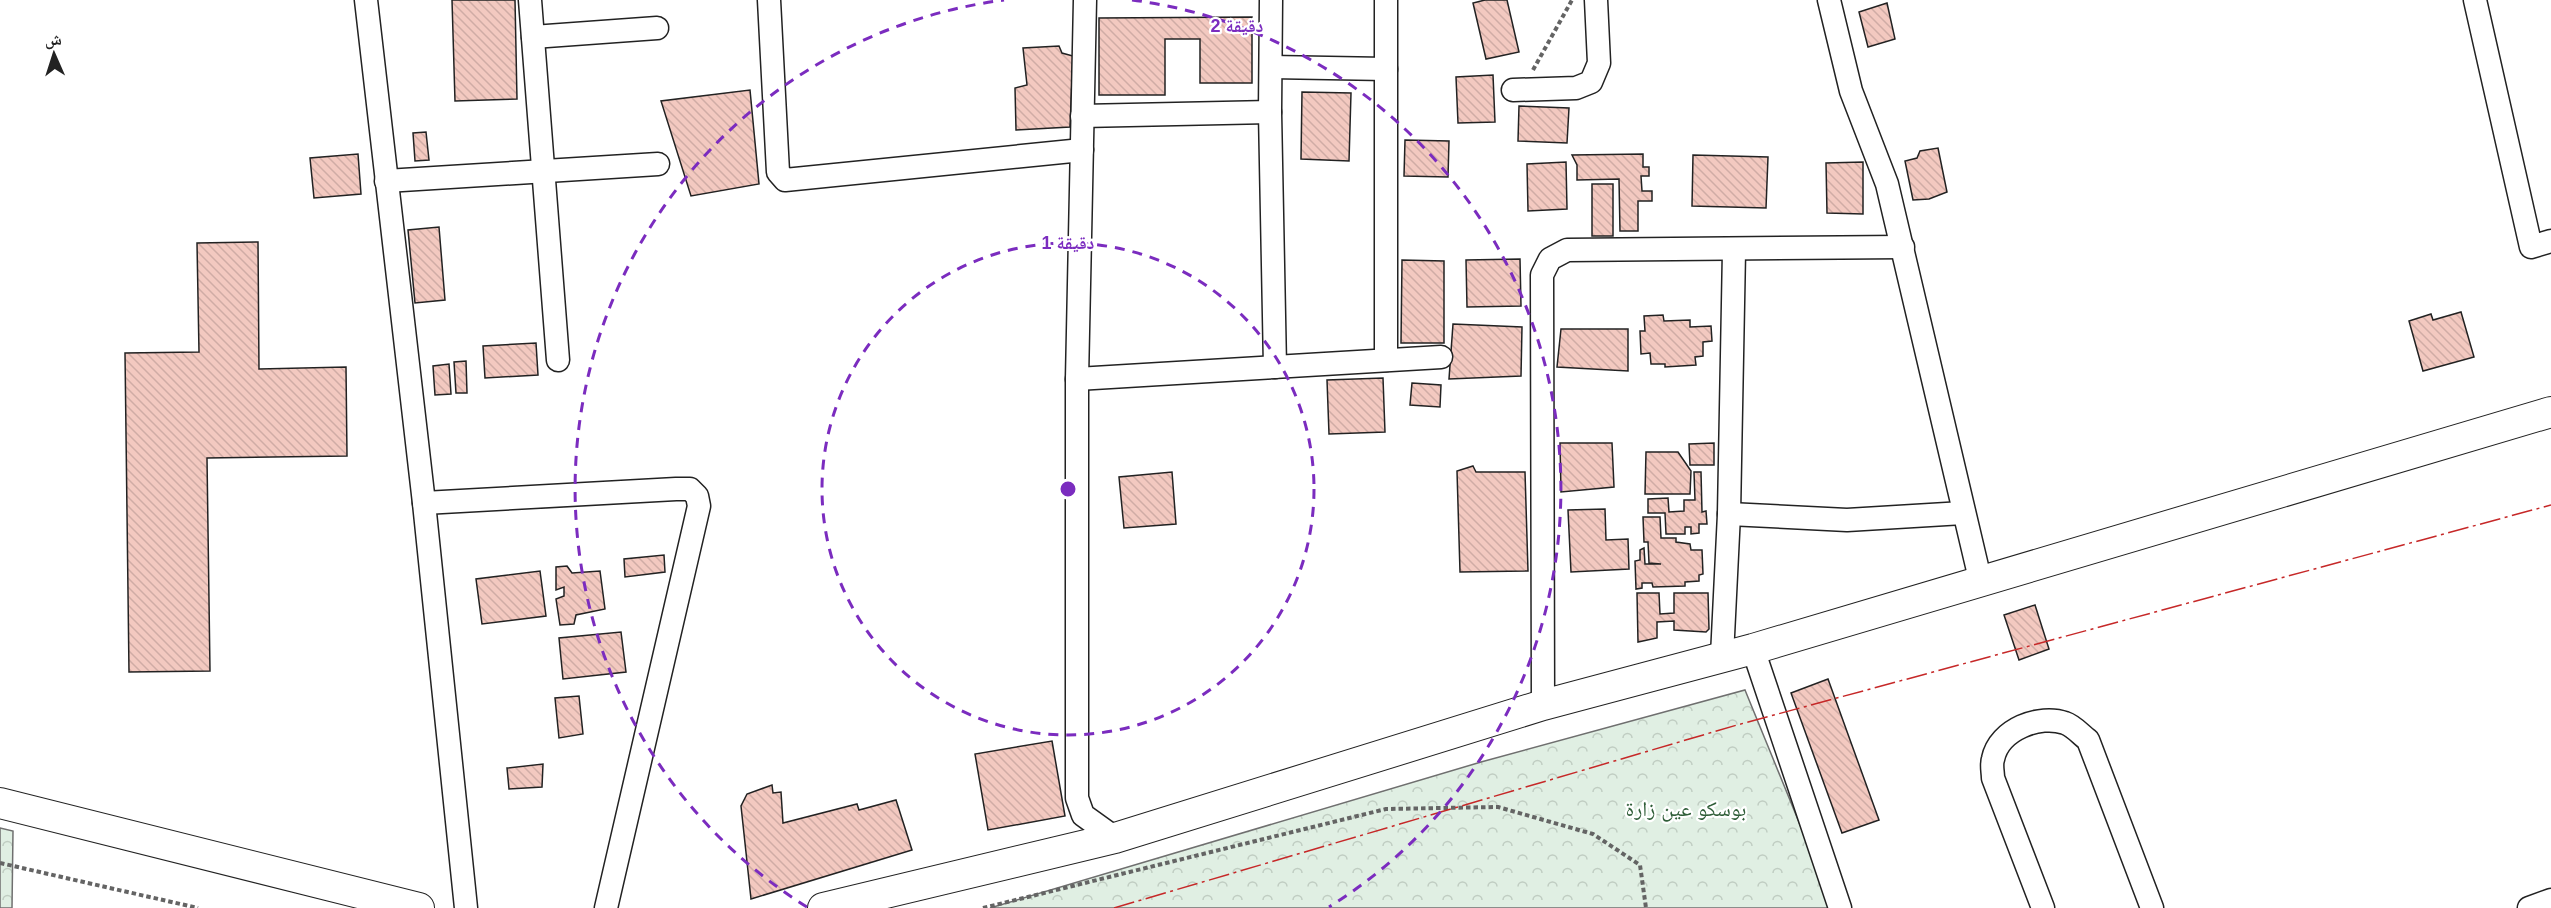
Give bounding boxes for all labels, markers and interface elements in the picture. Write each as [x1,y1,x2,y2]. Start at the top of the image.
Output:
text: 2 دقيقة [1211,16,1264,36]
north arrow [24,24,84,84]
text: ش [44,31,62,49]
text: 1 دقيقة [1042,233,1095,253]
centre of rings [1058,479,1078,499]
park label: بوسكو عين زارة [1626,797,1746,822]

